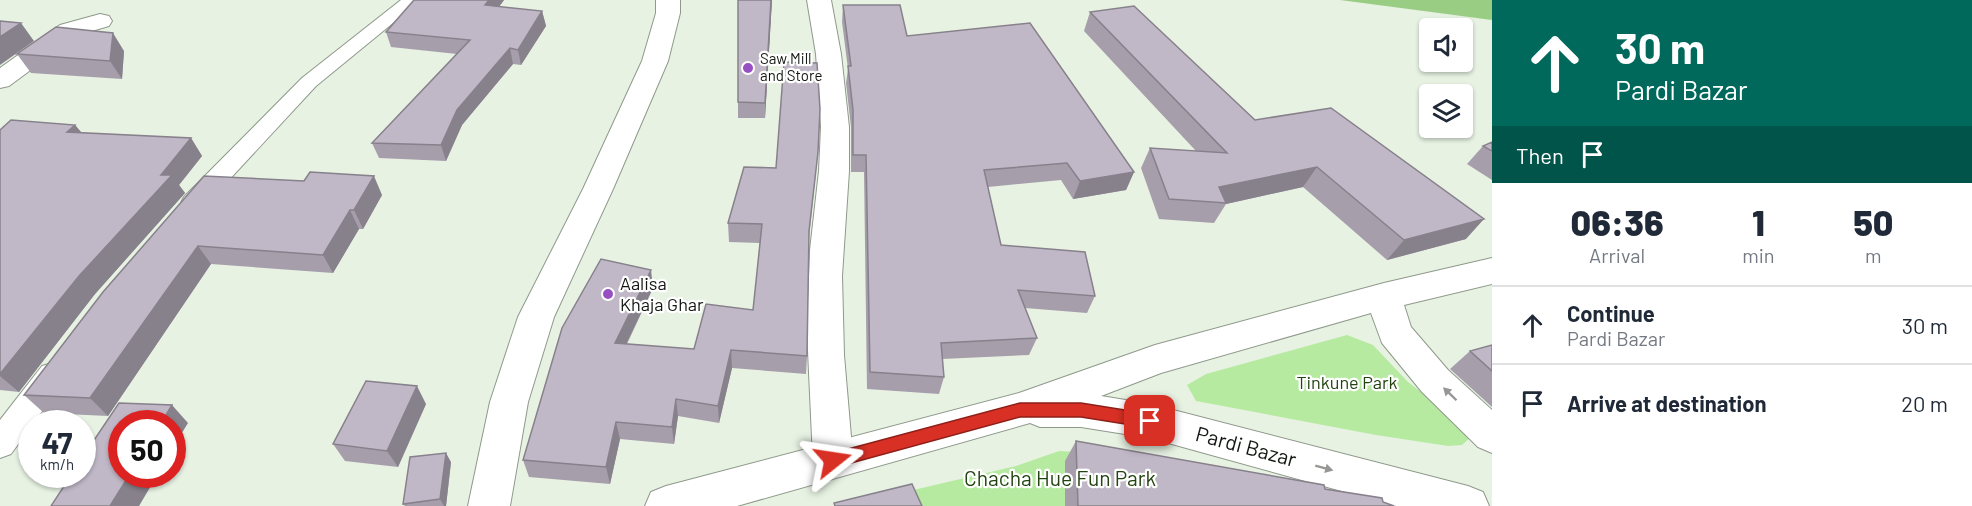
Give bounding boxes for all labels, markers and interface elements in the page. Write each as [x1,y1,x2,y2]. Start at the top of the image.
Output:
map controls [1419,18,1473,138]
button: sound [1419,18,1473,72]
text: 30 m [1615,22,1705,72]
icon: ahead [1516,24,1594,102]
place label: Saw Mill and Store [760,49,822,84]
marker: Saw Mill and Store [741,61,755,75]
text: Pardi Bazar [1615,73,1748,105]
button: layers [1419,84,1473,138]
icon: arrive [1576,138,1609,171]
text: Then [1516,142,1564,168]
text: 06:36 [1571,200,1664,243]
text: 1 [1752,200,1765,243]
text: 50 [1853,200,1893,243]
text: Arrival [1589,243,1645,267]
text: min [1742,243,1775,267]
text: m [1865,243,1882,267]
place label: Aalisa Khaja Ghar [620,272,704,315]
marker: Aalisa Khaja Ghar [601,287,615,301]
text: Continue [1567,300,1655,326]
icon: ahead [1516,309,1549,342]
text: 30 m [1902,312,1948,338]
text: Pardi Bazar [1567,326,1665,350]
park label: Tinkune Park [1296,371,1398,393]
one-way arrow [1442,387,1457,401]
icon: arrive [1516,387,1549,420]
text: Arrive at destination [1567,390,1766,416]
text: 20 m [1901,390,1948,416]
pin [1124,395,1175,446]
icon: arrive [1133,404,1166,437]
speed limit sign: 50 [108,410,186,488]
street label: Pardi Bazar [1193,420,1300,471]
text: 47 [42,424,72,460]
position arrow [801,428,865,492]
text: km/h [40,455,74,473]
one-way arrow [1315,463,1333,473]
park label: Chacha Hue Fun Park [964,465,1156,490]

